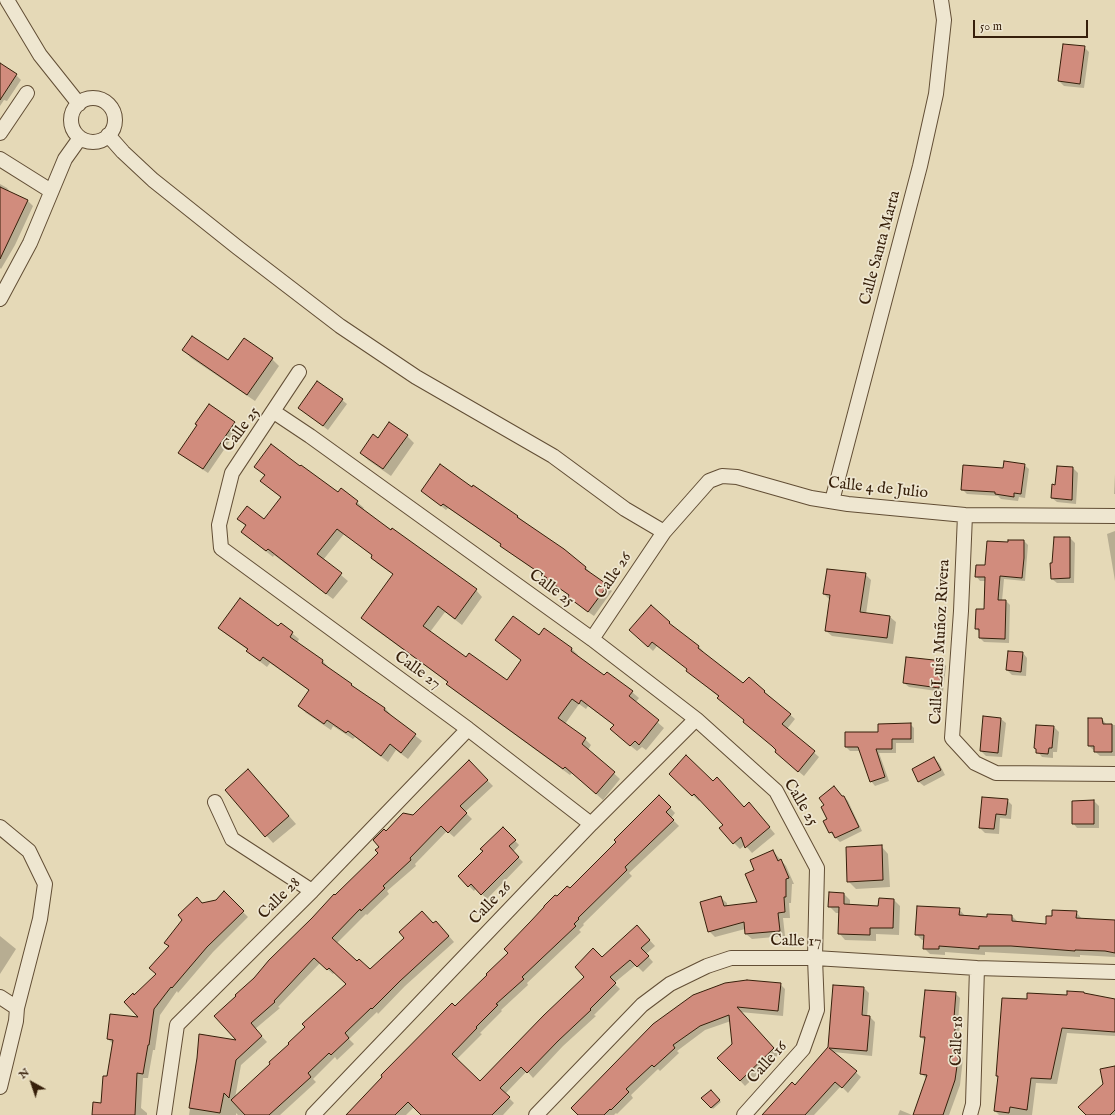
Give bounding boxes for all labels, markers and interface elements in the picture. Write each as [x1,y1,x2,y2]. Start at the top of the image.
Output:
scale bar [975,12,1090,38]
text: 50 m [980,19,1002,34]
street label: Calle Santa Marta [857,189,905,307]
street label: Calle 25 [219,404,265,456]
street label: Calle 4 de Julio [827,474,929,504]
street label: Calle 26 [591,549,637,603]
street label: Calle Luis Muñoz Rivera [927,559,955,725]
street label: Calle 25 [525,566,577,612]
street label: Calle 27 [390,648,444,694]
street label: Calle 25 [779,776,821,830]
street label: Calle 28 [255,874,305,924]
street label: Calle 26 [466,879,516,929]
street label: Calle 17 [770,932,822,952]
street label: Calle 18 [948,1016,968,1066]
street label: Calle 16 [744,1038,792,1088]
north arrow [12,1063,52,1103]
text: N [16,1065,32,1082]

